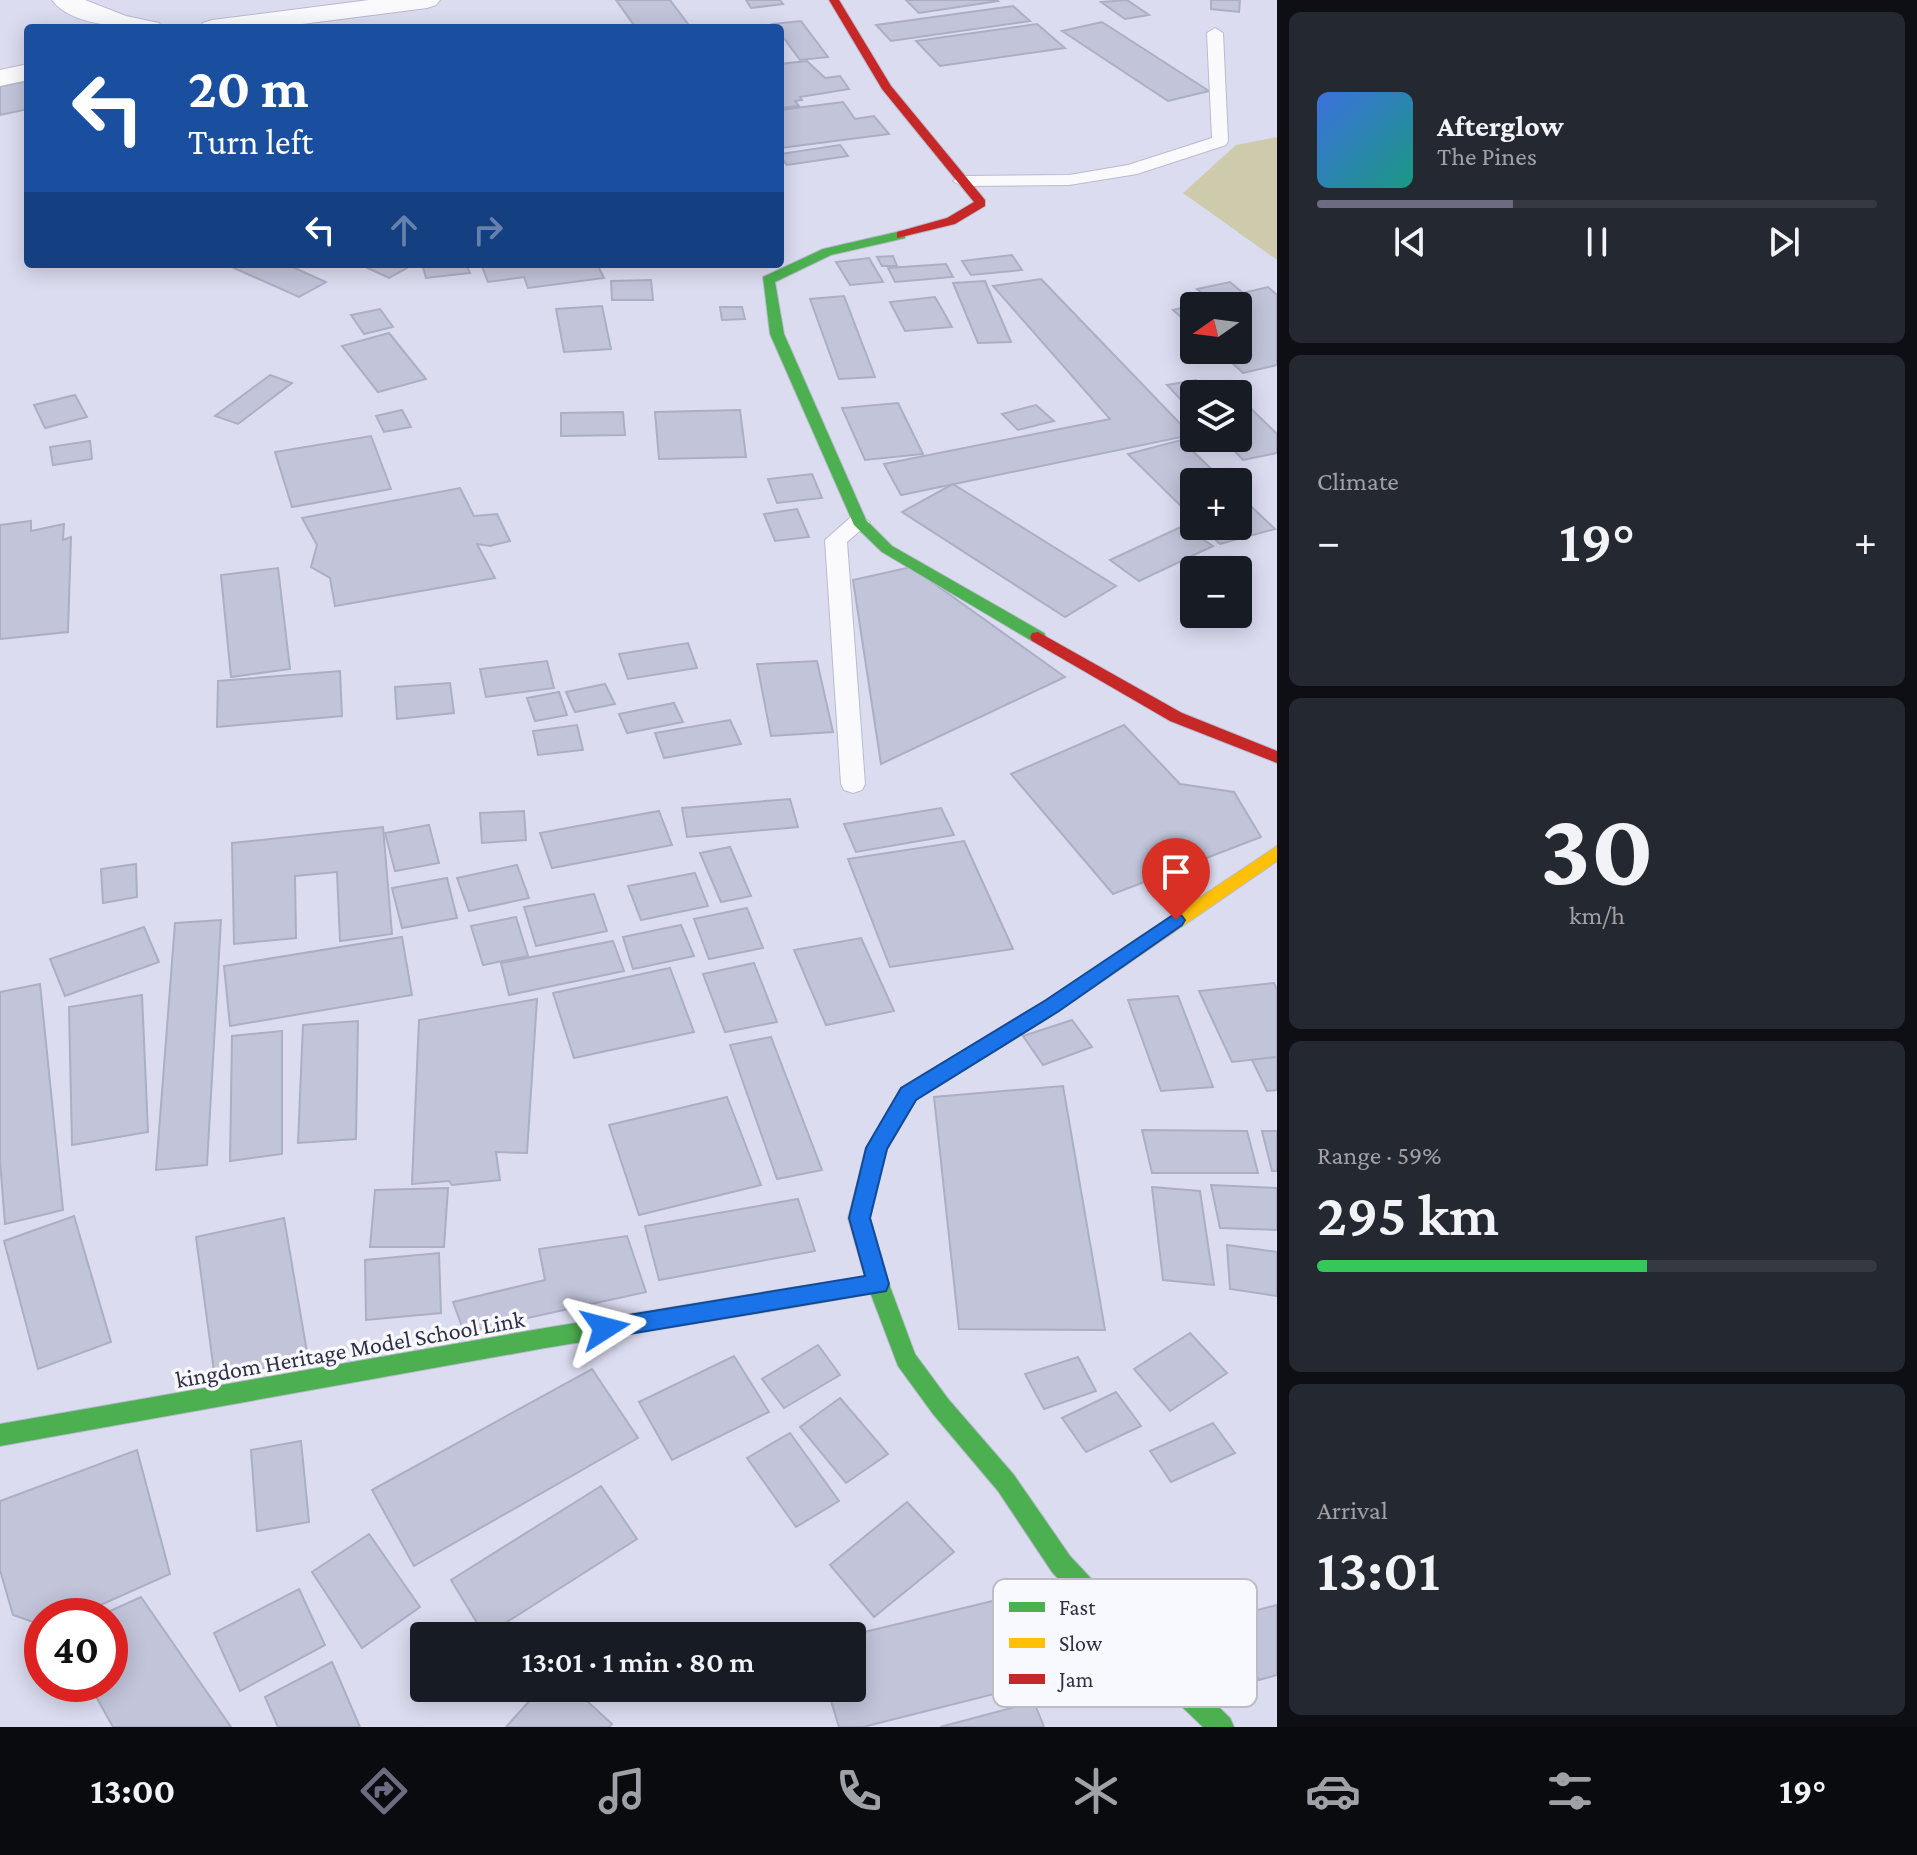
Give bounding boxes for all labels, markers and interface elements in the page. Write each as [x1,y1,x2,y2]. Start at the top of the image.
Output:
icon: left [56,56,160,160]
text: 20 m [188,57,309,119]
text: Afterglow [1437,109,1564,142]
text: Turn left [188,122,313,162]
text: The Pines [1437,142,1537,171]
icon: left [298,208,342,252]
icon: ahead [382,208,426,252]
icon: right [466,208,510,252]
icon: previous [1388,220,1432,264]
icon: pause [1575,220,1619,264]
icon: next [1762,220,1806,264]
north arrow [1180,292,1252,364]
map controls [1180,292,1252,628]
button: layers [1180,380,1252,452]
text: Climate [1317,467,1399,496]
button: + [1180,468,1252,540]
text: 19° [1559,507,1635,574]
text: − [1317,517,1340,565]
text: + [1854,517,1877,565]
button: − [1180,556,1252,628]
text: 30 [1540,791,1654,906]
pin [1142,838,1210,920]
icon: arrive [1154,850,1198,894]
text: km/h [1569,901,1625,930]
text: Range · 59% [1317,1141,1441,1170]
text: 295 km [1317,1181,1499,1248]
position arrow [563,1286,647,1370]
street label: kingdom Heritage Model School Link [173,1305,527,1393]
text: Arrival [1317,1496,1388,1525]
text: 13:01 [1317,1536,1440,1603]
legend [993,1579,1257,1707]
text: Fast [1059,1595,1096,1620]
speed limit sign: 40 [24,1598,128,1702]
text: Slow [1059,1631,1103,1656]
text: 13:01 · 1 min · 80 m [522,1645,754,1678]
text: Jam [1057,1667,1094,1692]
icon: directions [356,1763,412,1819]
icon: music [594,1763,650,1819]
icon: phone [831,1763,887,1819]
icon: climate [1068,1763,1124,1819]
icon: car [1305,1763,1361,1819]
icon: filters [1542,1763,1598,1819]
text: 13:00 [91,1771,175,1811]
text: 19° [1779,1771,1826,1811]

